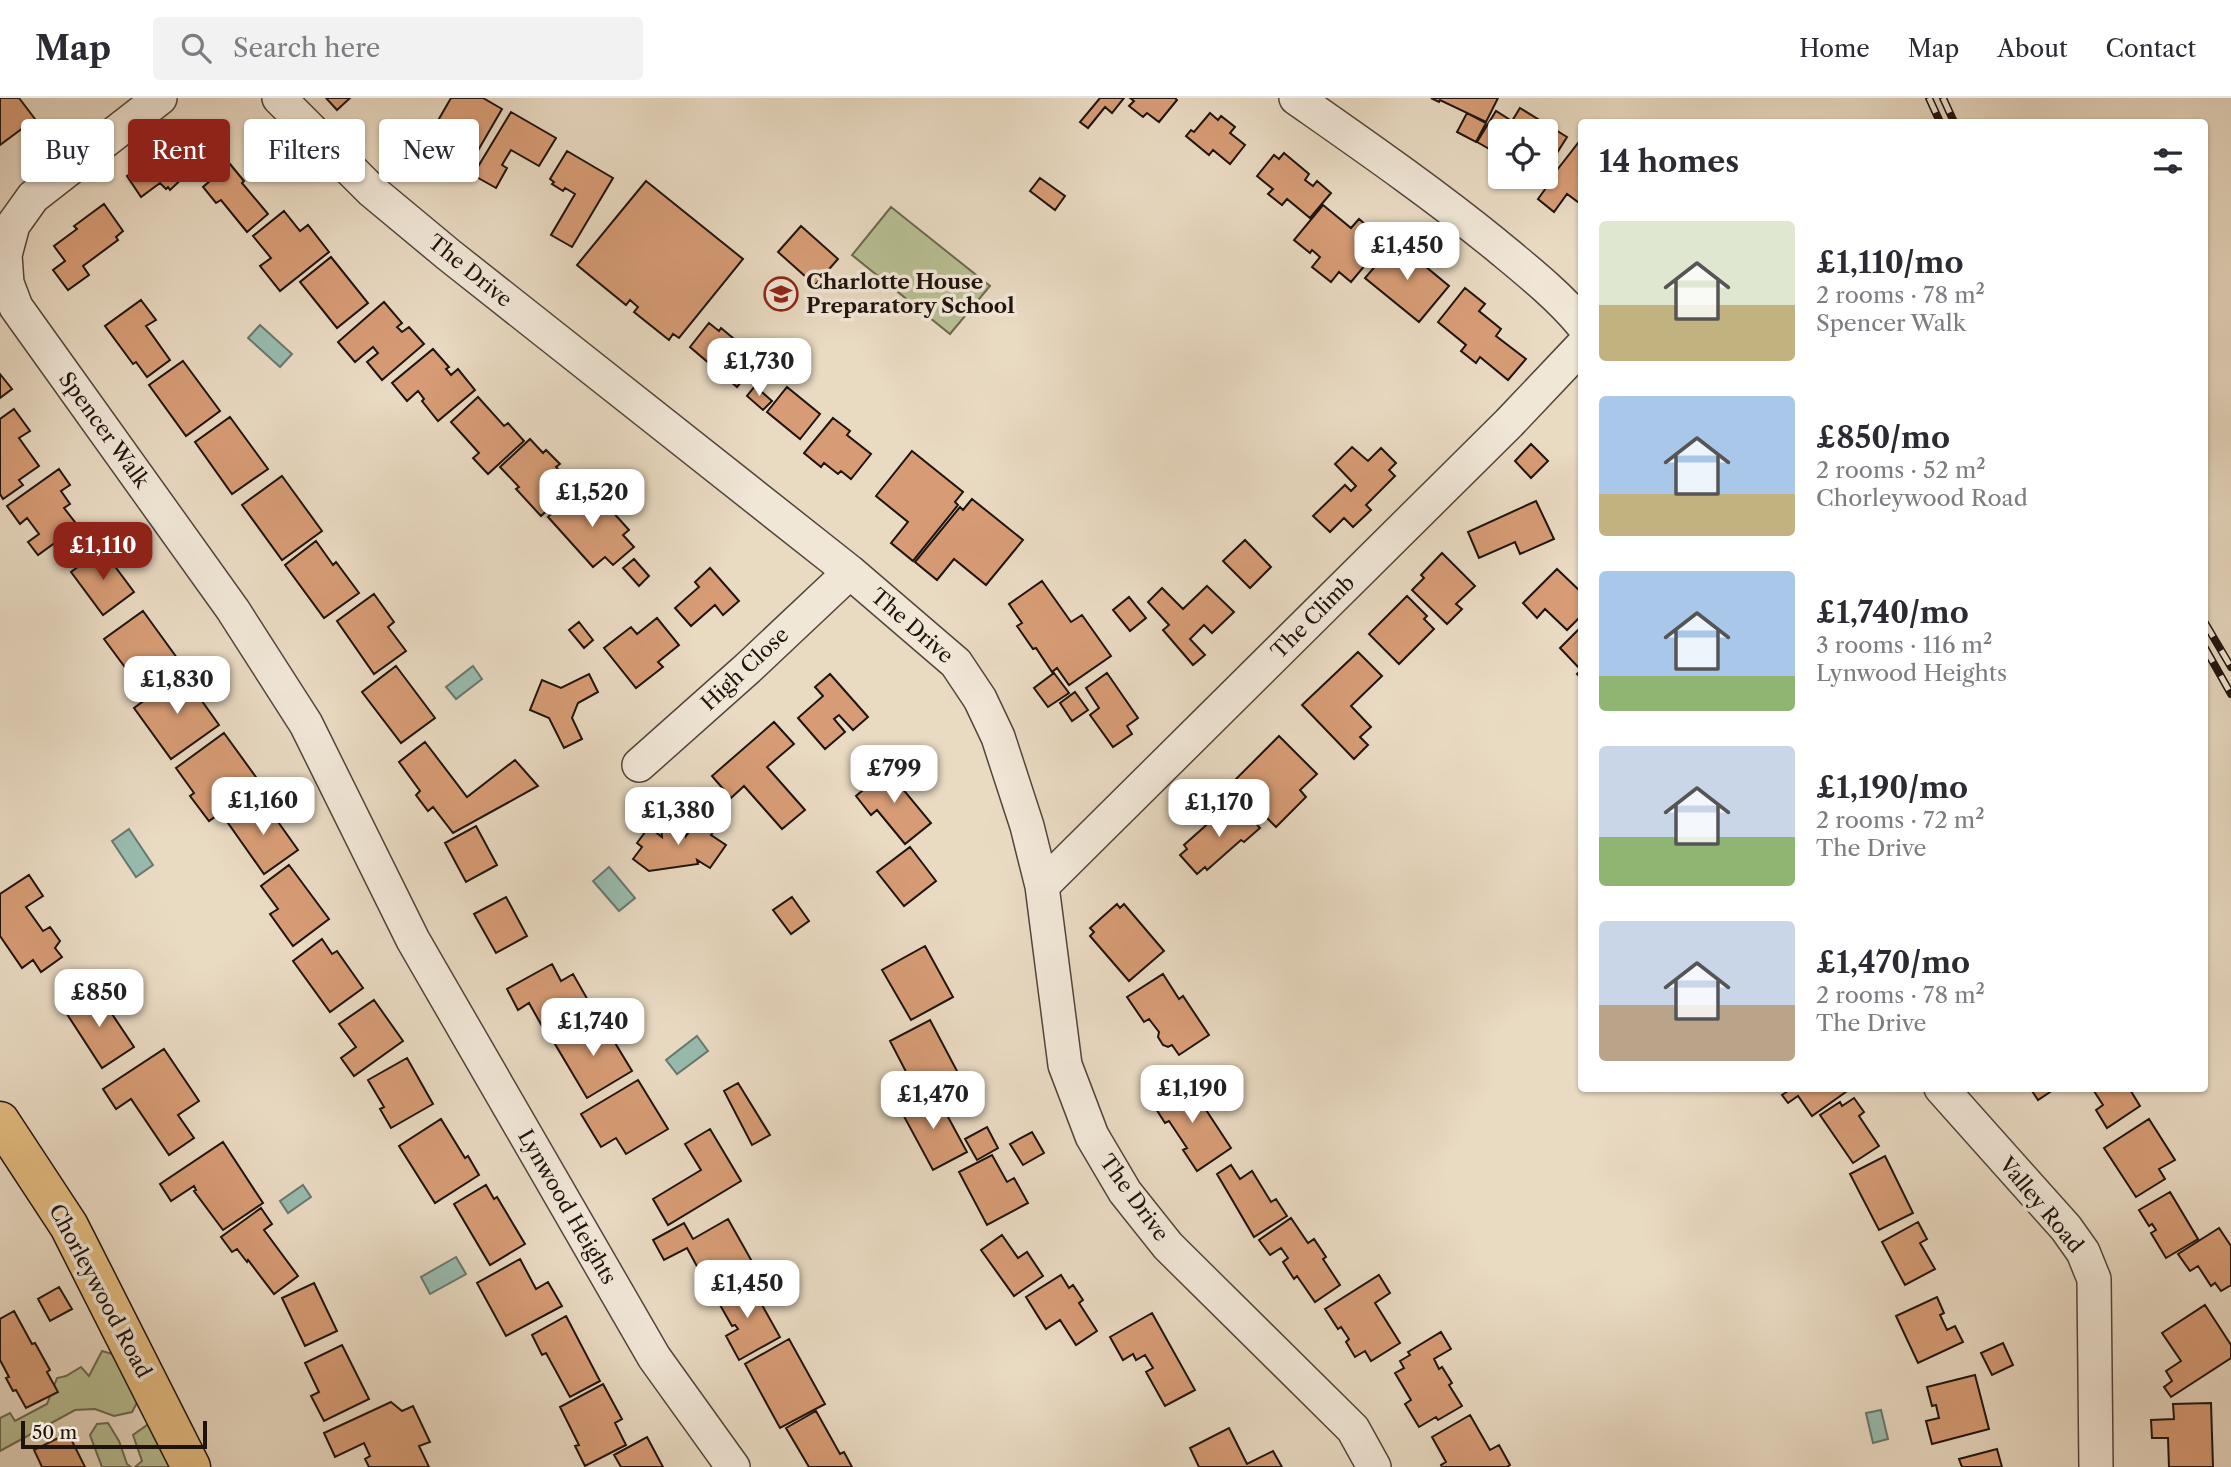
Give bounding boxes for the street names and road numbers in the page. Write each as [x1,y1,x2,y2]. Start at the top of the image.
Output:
street label: The Drive [423,229,517,312]
street label: Spencer Walk [54,367,155,493]
street label: The Climb [1266,570,1359,663]
street label: The Drive [866,583,959,668]
street label: High Close [696,622,794,715]
street label: Lynwood Heights [513,1125,622,1289]
street label: The Drive [1095,1150,1174,1246]
street label: Valley Road [1994,1151,2089,1258]
street label: Chorleywood Road [44,1200,157,1382]

